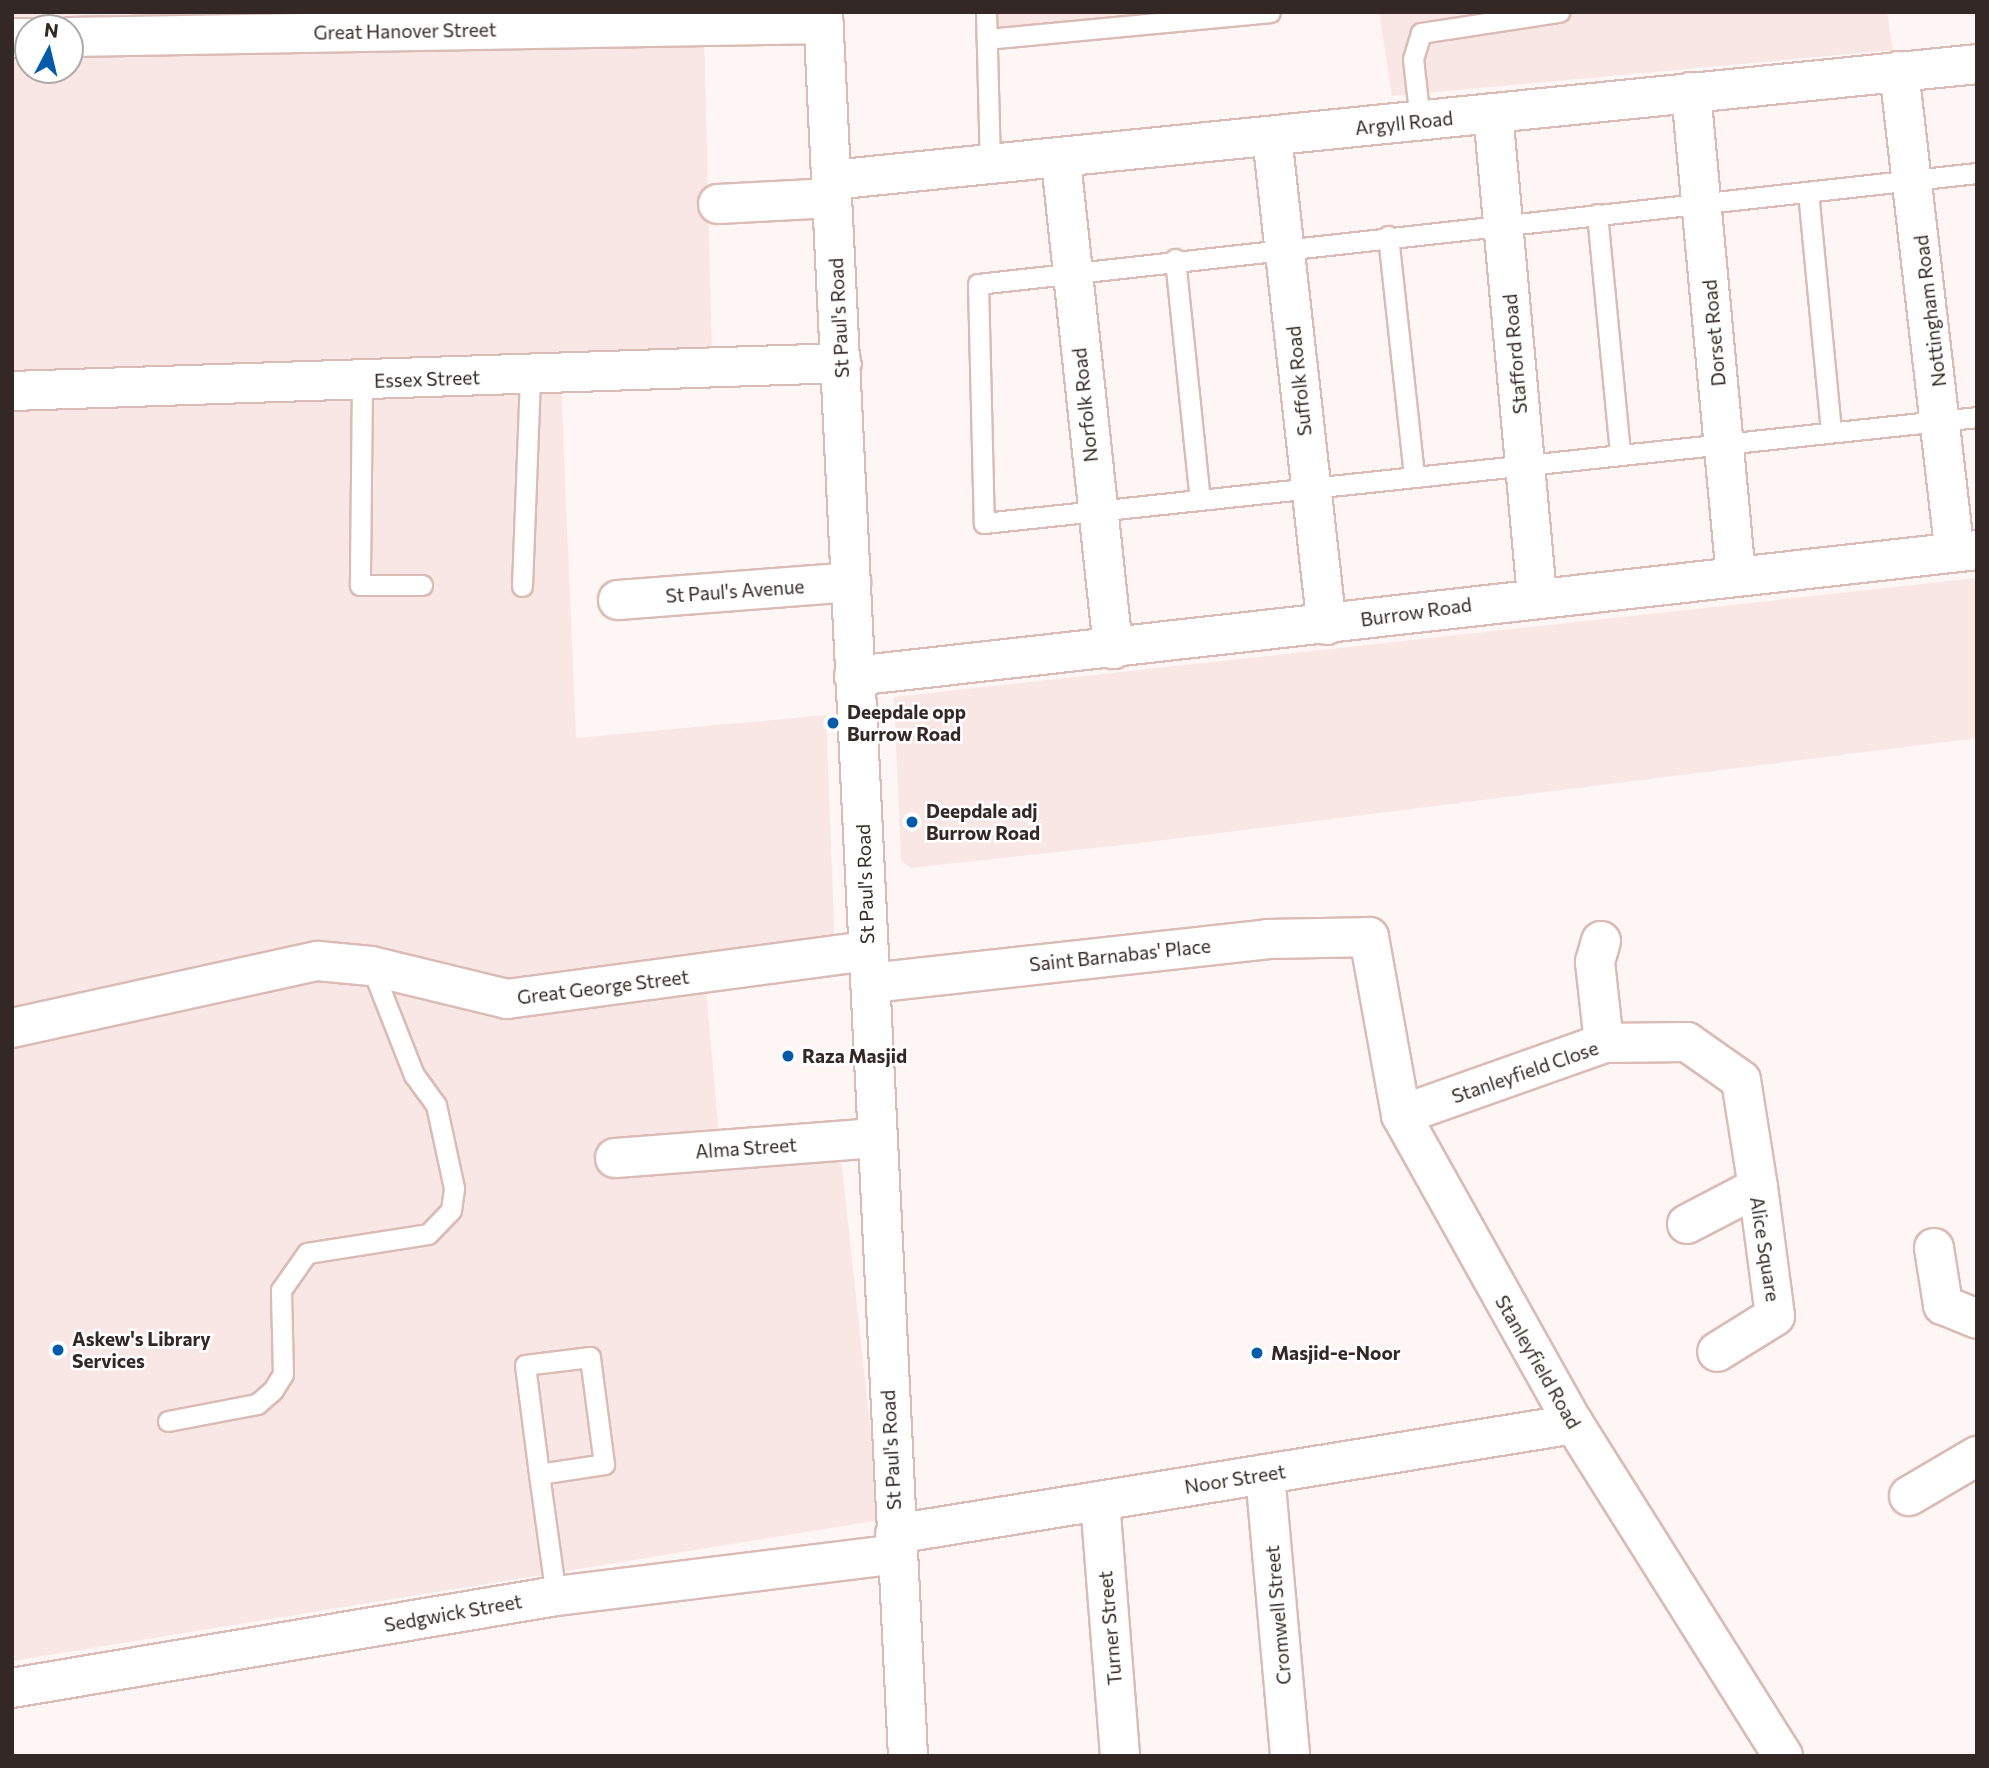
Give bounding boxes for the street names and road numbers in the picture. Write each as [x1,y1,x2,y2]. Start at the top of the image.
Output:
street label: Great Hanover Street [313,18,497,44]
street label: Argyll Road [1354,107,1454,139]
street label: Nottingham Road [1909,234,1951,388]
street label: St Paul's Road [824,257,854,379]
street label: Dorset Road [1698,279,1730,387]
street label: Stafford Road [1498,293,1532,415]
street label: Suffolk Road [1282,325,1316,437]
street label: Norfolk Road [1068,347,1102,463]
street label: Essex Street [374,366,480,392]
street label: St Paul's Avenue [665,575,805,607]
street label: Burrow Road [1359,593,1473,631]
street label: St Paul's Road [852,824,878,944]
street label: Saint Barnabas' Place [1028,934,1212,976]
street label: Great George Street [516,965,690,1009]
street label: Stanleyfield Close [1449,1036,1601,1108]
street label: Alma Street [694,1133,798,1163]
street label: Alice Square [1745,1195,1785,1303]
street label: Stanleyfield Road [1491,1291,1585,1433]
street label: St Paul's Road [876,1389,906,1511]
street label: Noor Street [1183,1460,1287,1498]
street label: Cromwell Street [1261,1544,1295,1686]
street label: Turner Street [1094,1570,1126,1686]
street label: Sedgwick Street [382,1590,524,1636]

